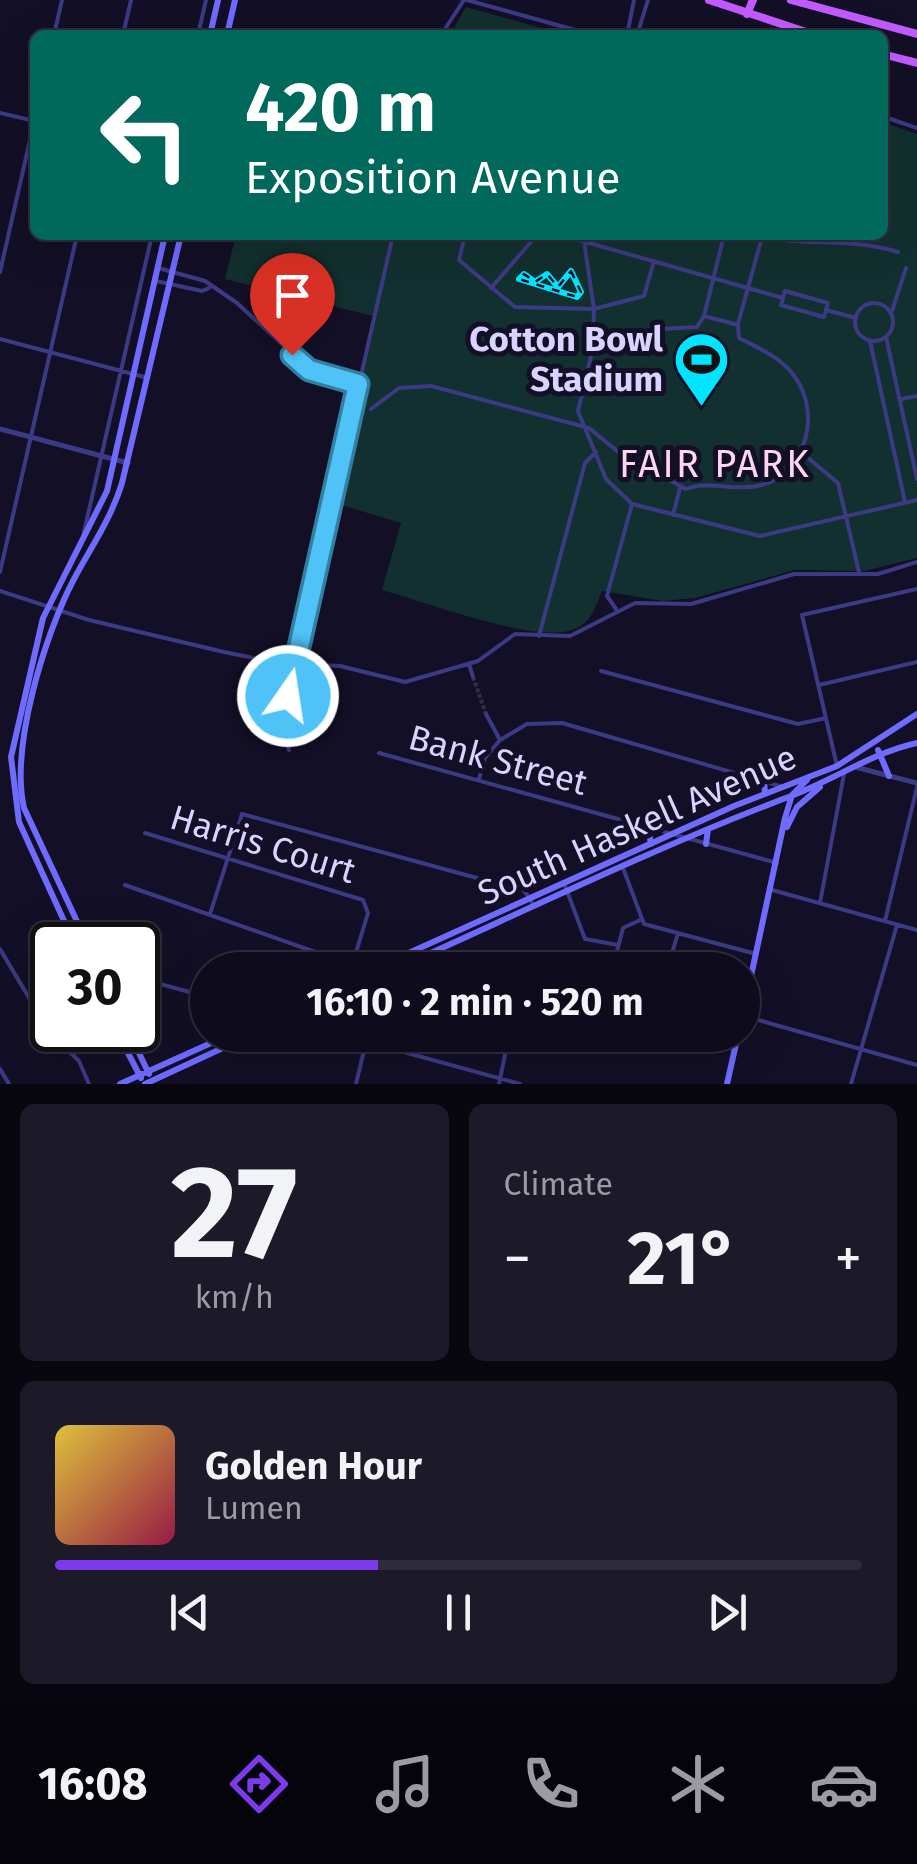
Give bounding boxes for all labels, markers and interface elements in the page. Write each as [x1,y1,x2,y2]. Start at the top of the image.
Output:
text: 420 m [245,66,436,150]
icon: left [80,70,210,200]
text: Exposition Avenue [245,151,620,205]
pin [250,253,335,356]
icon: arrive [265,268,320,323]
place label: Cotton Bowl Stadium [469,318,664,400]
sports icon: Cotton Bowl Stadium [672,329,732,408]
district label: FAIR PARK [619,441,811,487]
position arrow [236,644,340,748]
street label: Bank Street [404,716,592,804]
street label: South Haskell Avenue [471,736,803,914]
street label: Harris Court [165,796,361,892]
speed limit sign: 30 [30,922,160,1052]
text: 16:10 · 2 min · 520 m [306,979,644,1025]
text: 27 [171,1135,298,1291]
text: Climate [504,1165,613,1203]
text: 21° [627,1214,738,1304]
text: − [504,1226,531,1292]
text: + [835,1226,862,1292]
text: km/h [195,1278,274,1316]
text: Golden Hour [205,1443,422,1489]
text: Lumen [205,1489,303,1527]
icon: previous [162,1585,217,1640]
icon: pause [431,1585,486,1640]
icon: next [700,1585,755,1640]
icon: directions [224,1749,294,1819]
icon: music [370,1749,440,1819]
icon: phone [516,1749,586,1819]
icon: climate [663,1749,733,1819]
icon: car [809,1749,879,1819]
text: 16:08 [38,1757,148,1811]

